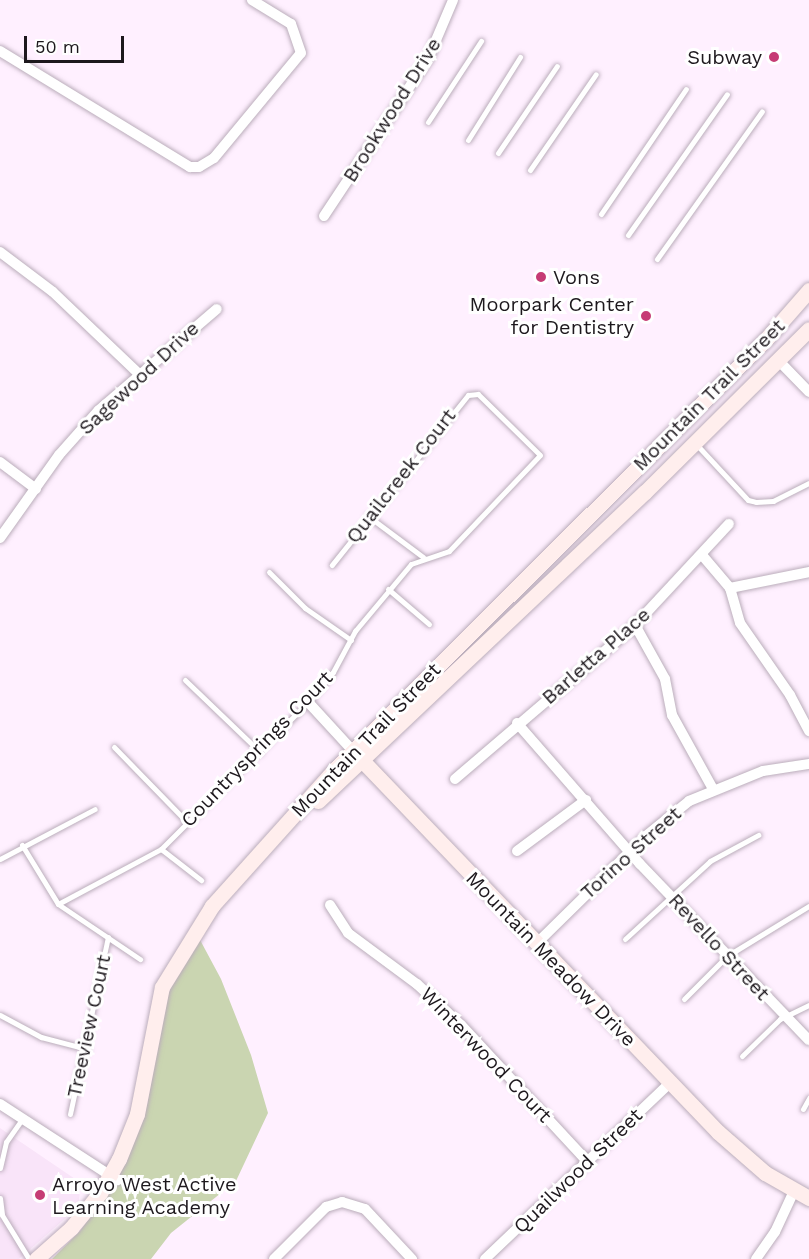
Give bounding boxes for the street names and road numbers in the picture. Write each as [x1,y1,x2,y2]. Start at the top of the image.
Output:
street label: Brookwood Drive [338,33,446,187]
street label: Mountain Trail Street [628,314,790,476]
street label: Sagewood Drive [74,316,204,440]
street label: Quailcreek Court [341,404,461,548]
street label: Barletta Place [537,602,655,710]
street label: Mountain Trail Street [286,658,446,822]
street label: Countrysprings Court [176,666,338,832]
street label: Torino Street [576,802,686,904]
street label: Mountain Meadow Drive [461,866,641,1052]
street label: Revello Street [663,889,775,1005]
street label: Treeview Court [62,952,116,1100]
street label: Winterwood Court [415,982,557,1128]
street label: Quailwood Street [509,1103,647,1239]

